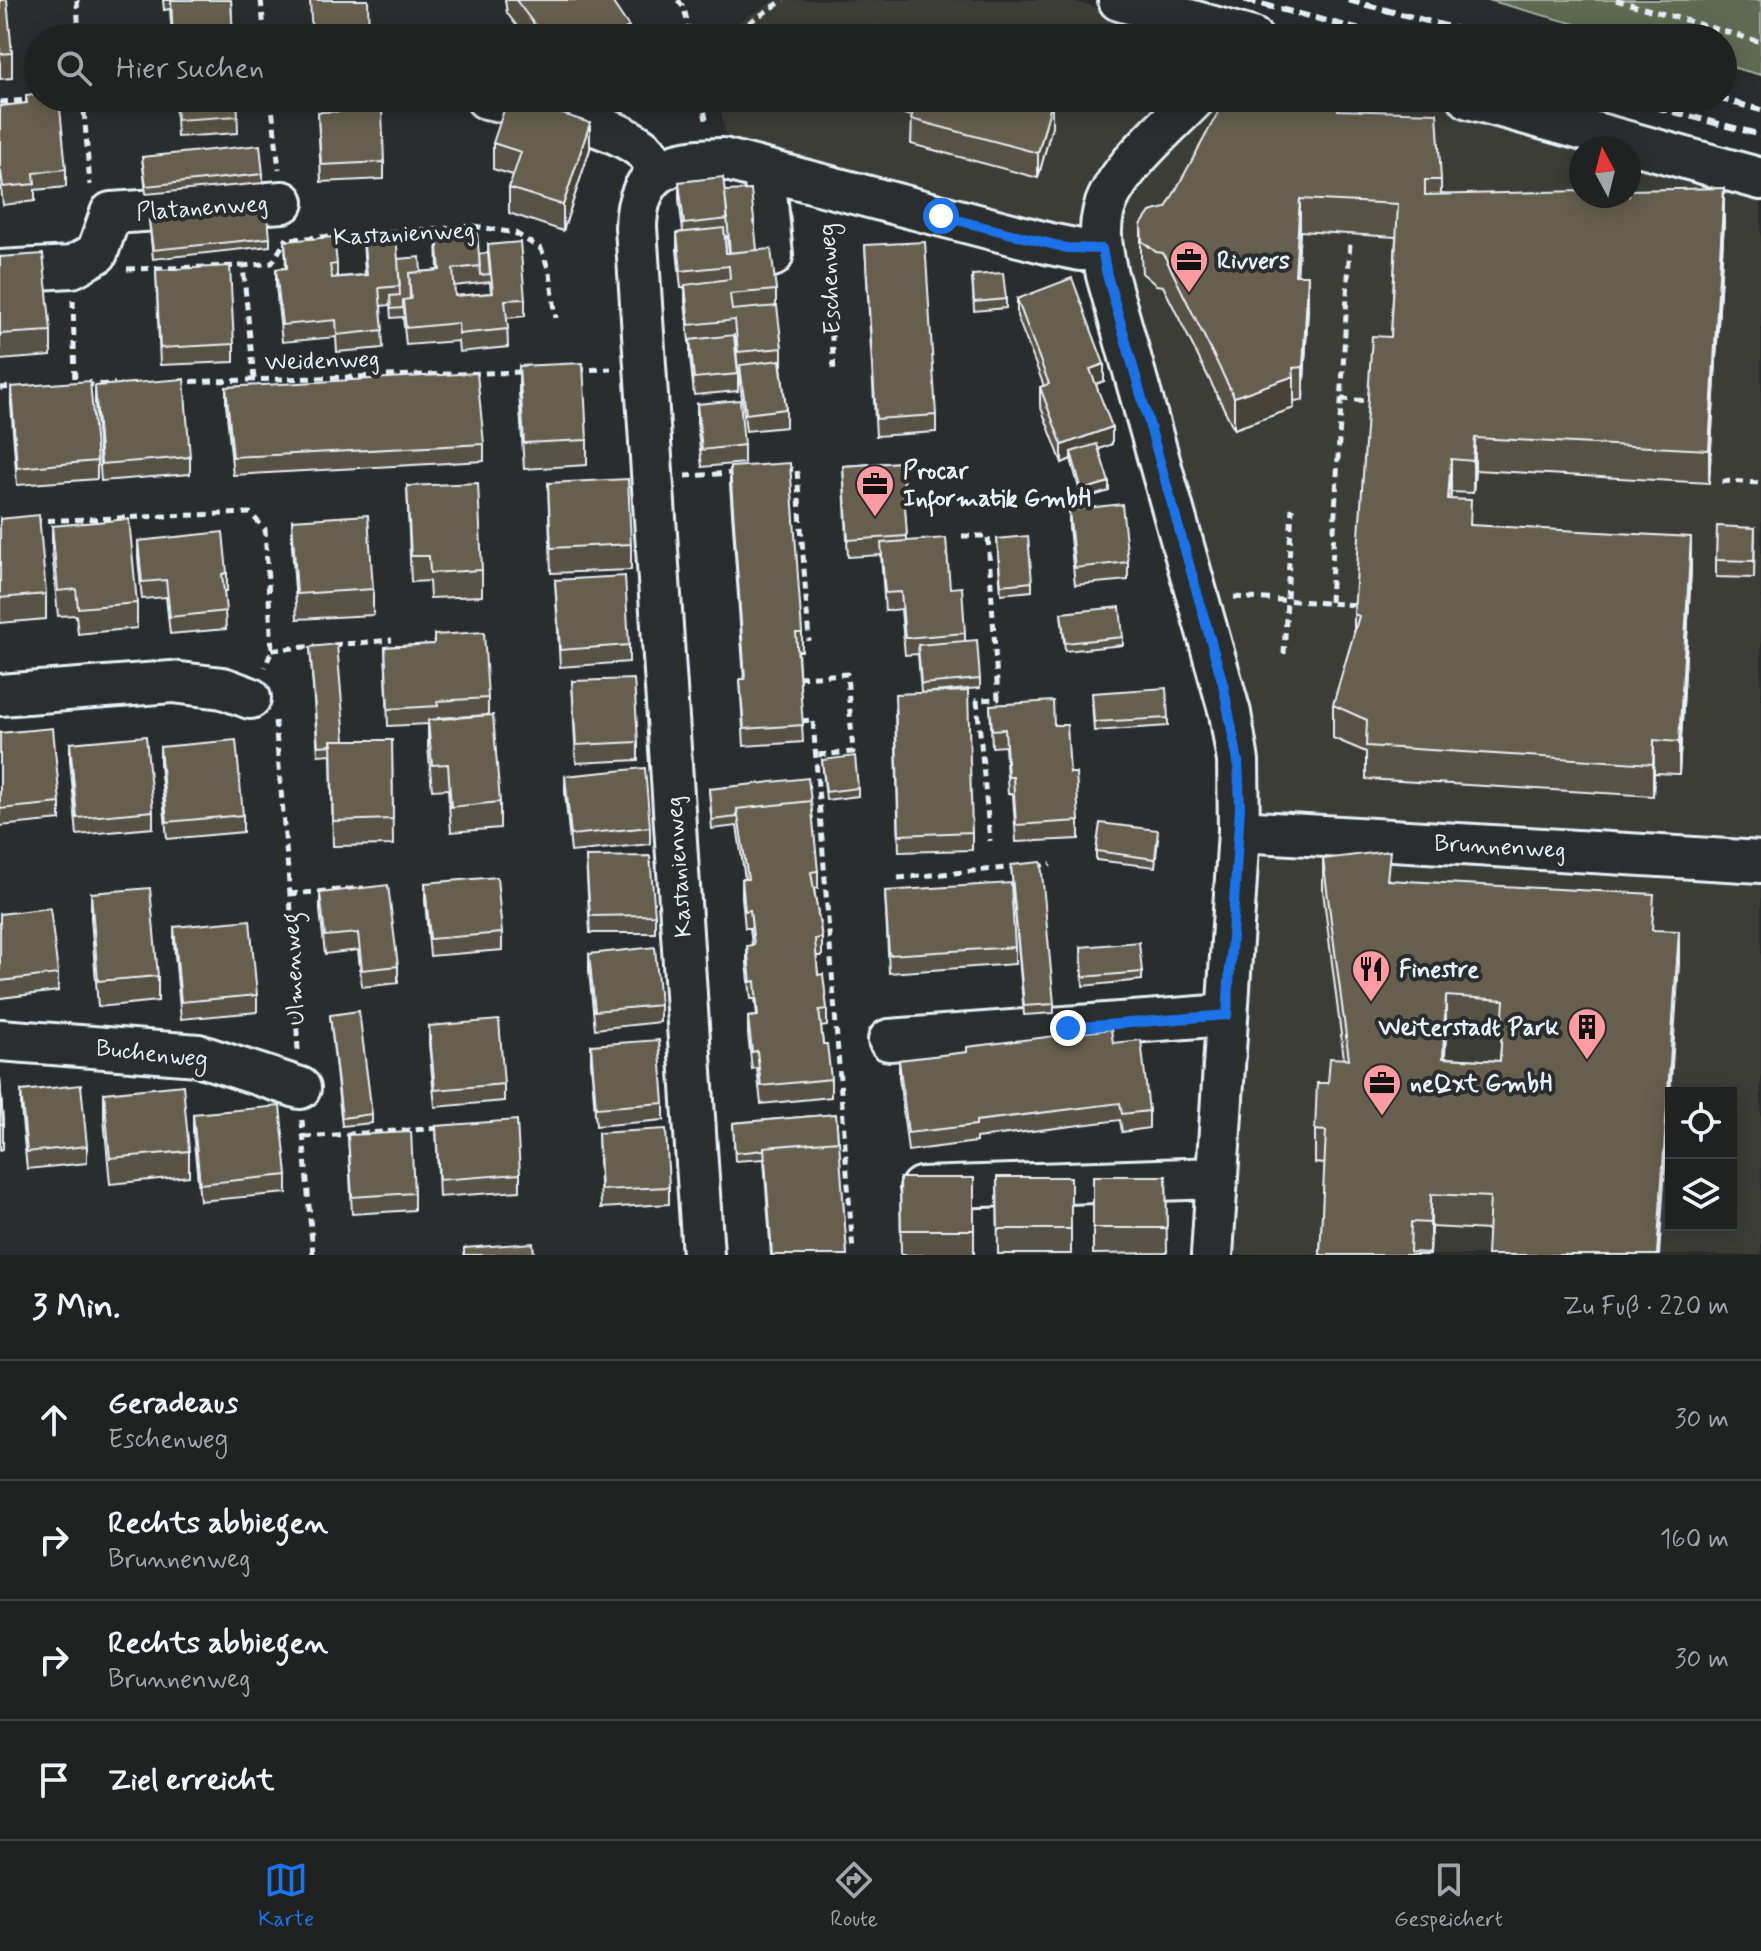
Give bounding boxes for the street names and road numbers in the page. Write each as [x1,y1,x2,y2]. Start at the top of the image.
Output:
street label: Platanenweg [135,188,269,229]
street label: Kastanienweg [333,215,475,254]
street label: Eschenweg [812,223,851,335]
street label: Weidenweg [264,344,380,379]
street label: Kastanienweg [659,795,700,938]
street label: Brunnenweg [1433,829,1566,866]
street label: Ulmenweg [276,911,316,1026]
street label: Buchenweg [94,1033,209,1078]

